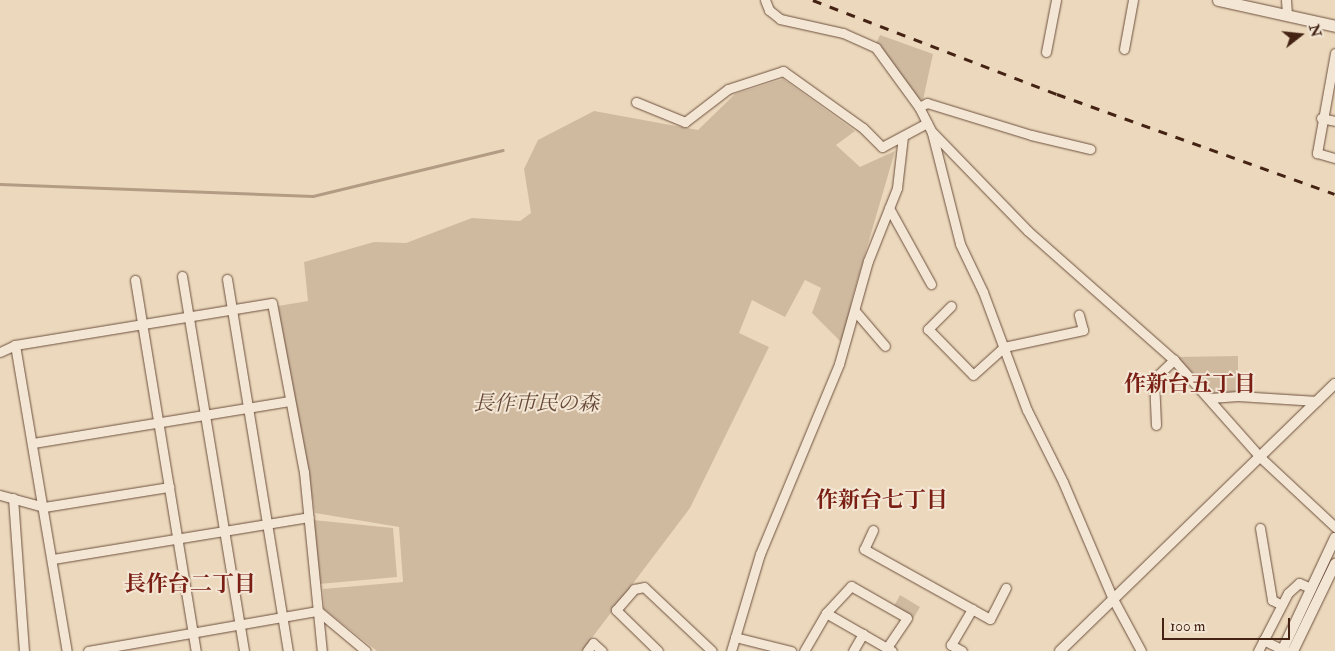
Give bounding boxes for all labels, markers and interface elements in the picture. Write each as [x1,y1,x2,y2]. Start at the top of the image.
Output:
north arrow [1275,10,1325,60]
text: N [1305,22,1325,39]
district label: 作新台五丁目 [1124,372,1256,398]
park label: 長作市民の森 [473,391,599,417]
district label: 作新台七丁目 [816,488,948,514]
district label: 長作台二丁目 [124,572,256,598]
scale bar [1165,608,1292,640]
text: 100 m [1170,617,1205,636]

